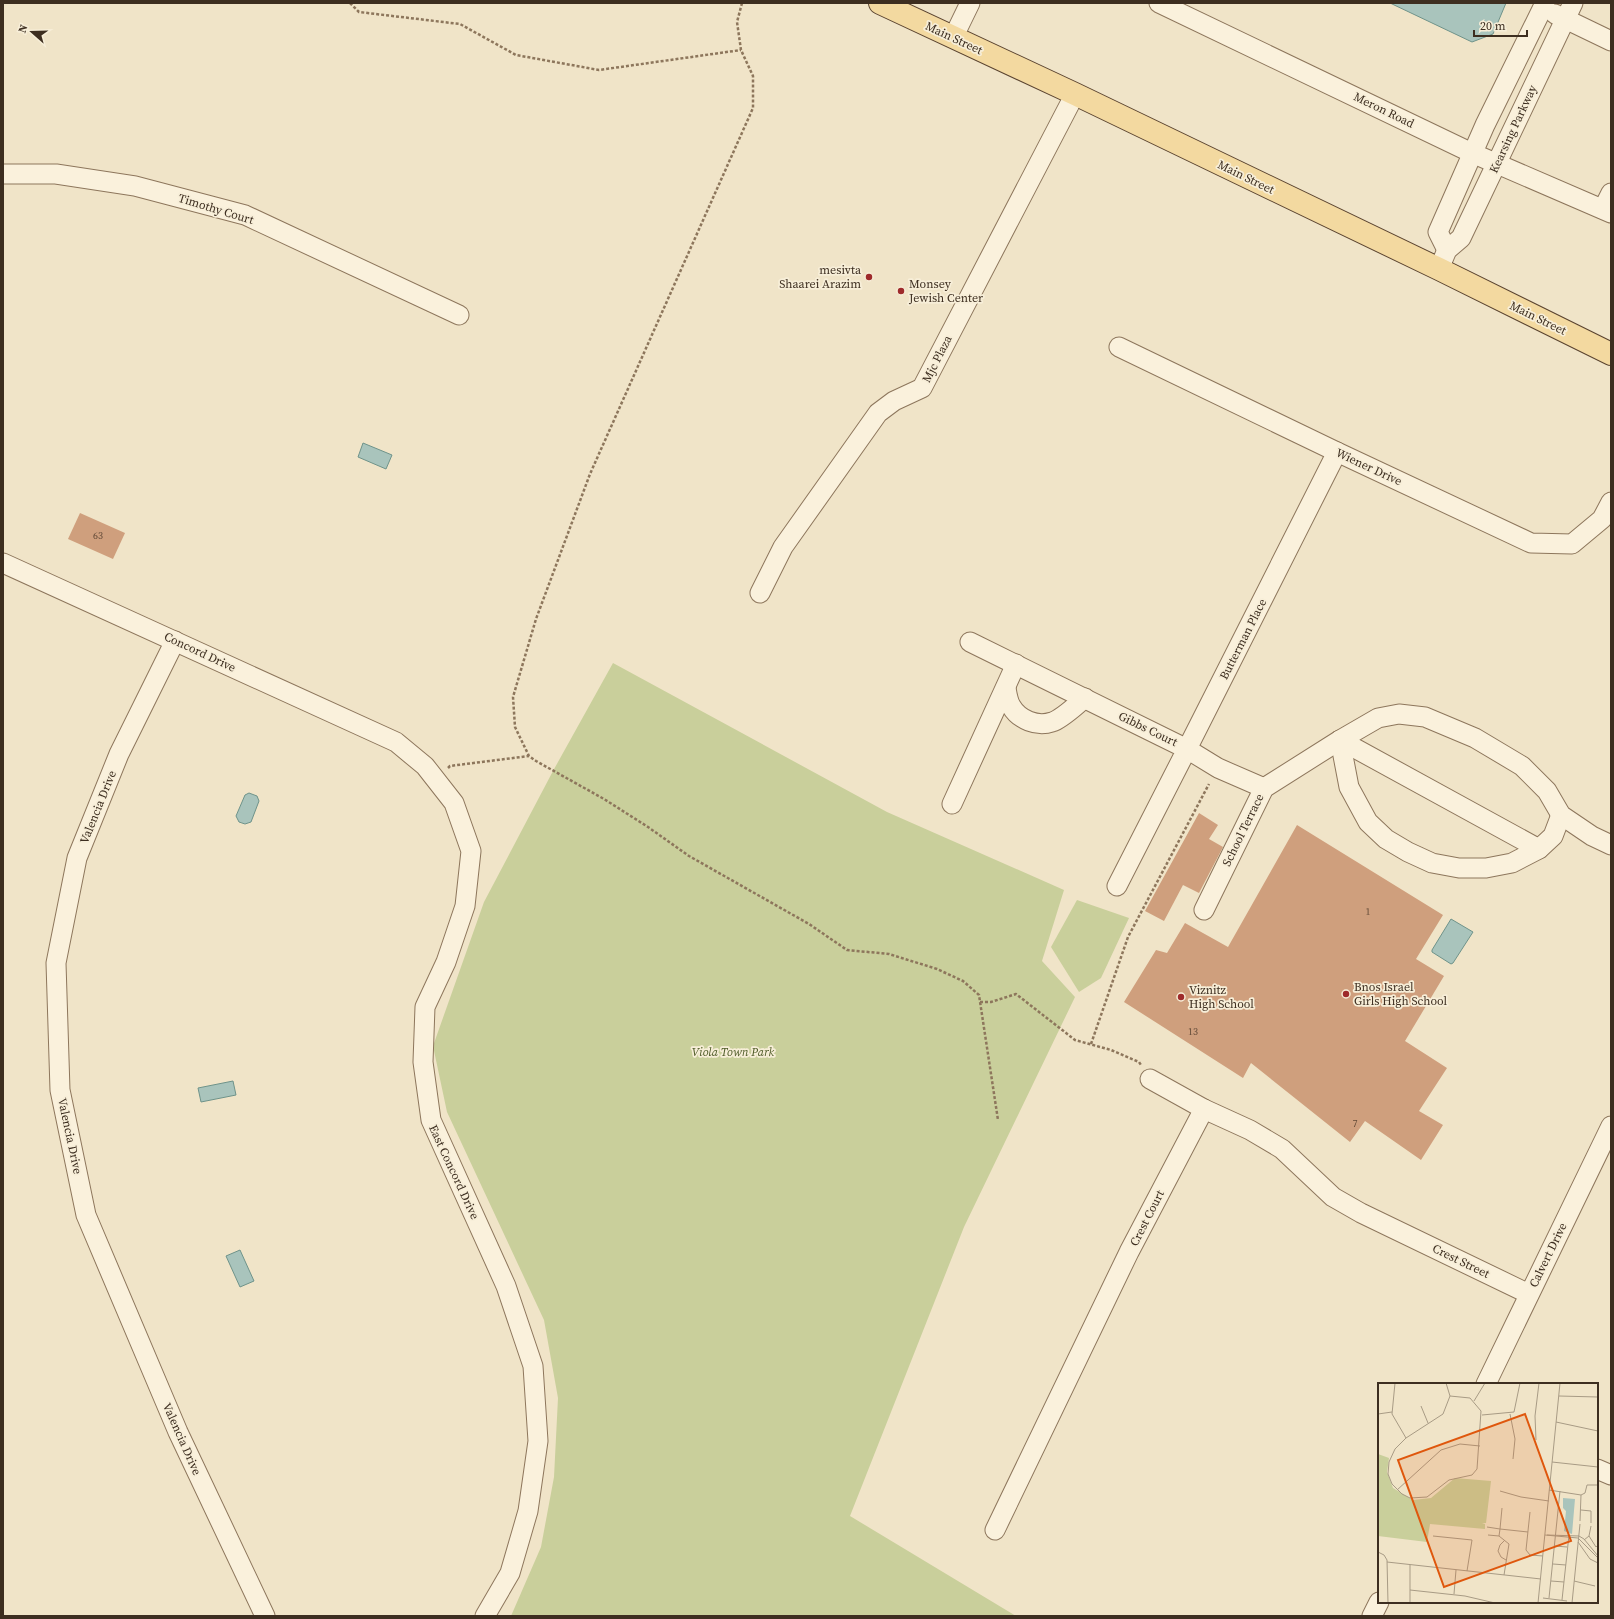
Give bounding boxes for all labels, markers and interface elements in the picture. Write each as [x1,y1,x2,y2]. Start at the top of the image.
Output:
north arrow [12,12,52,52]
scale bar [1474,12,1527,38]
street label: Main Street [923,18,985,58]
text: 20 m [1480,18,1506,34]
text: N [15,22,31,35]
street label: Kearsing Parkway [1486,82,1541,176]
street label: Meron Road [1351,88,1417,132]
street label: Main Street [1215,156,1277,198]
street label: Timothy Court [176,190,256,228]
place label: mesivta Shaarei Arazim [779,262,862,292]
marker: mesivta Shaarei Arazim [864,272,874,282]
place label: Monsey Jewish Center [908,276,983,306]
marker: Monsey Jewish Center [896,286,906,296]
street label: Main Street [1507,297,1569,339]
street label: Mjc Plaza [918,332,956,385]
street label: Wiener Drive [1333,445,1405,489]
house number: 63 [93,529,103,542]
street label: Butterman Place [1216,596,1270,682]
street label: Concord Drive [162,628,238,676]
street label: Gibbs Court [1116,708,1180,750]
street label: Valencia Drive [76,768,120,846]
street label: School Terrace [1219,791,1267,869]
house number: 1 [1366,905,1371,918]
place label: Bnos Israel Girls High School [1354,979,1448,1009]
place label: Viznitz High School [1189,982,1254,1012]
marker: Bnos Israel Girls High School [1341,989,1351,999]
marker: Viznitz High School [1176,992,1186,1002]
house number: 13 [1188,1025,1198,1038]
park label: Viola Town Park [692,1044,775,1060]
street label: Valencia Drive [54,1096,86,1176]
house number: 7 [1353,1117,1358,1130]
street label: East Concord Drive [425,1122,483,1222]
street label: Crest Court [1126,1187,1168,1249]
street label: Calvert Drive [1525,1220,1571,1290]
street label: Crest Street [1430,1240,1492,1282]
inset map [1378,1383,1598,1603]
street label: Valencia Drive [159,1400,205,1478]

